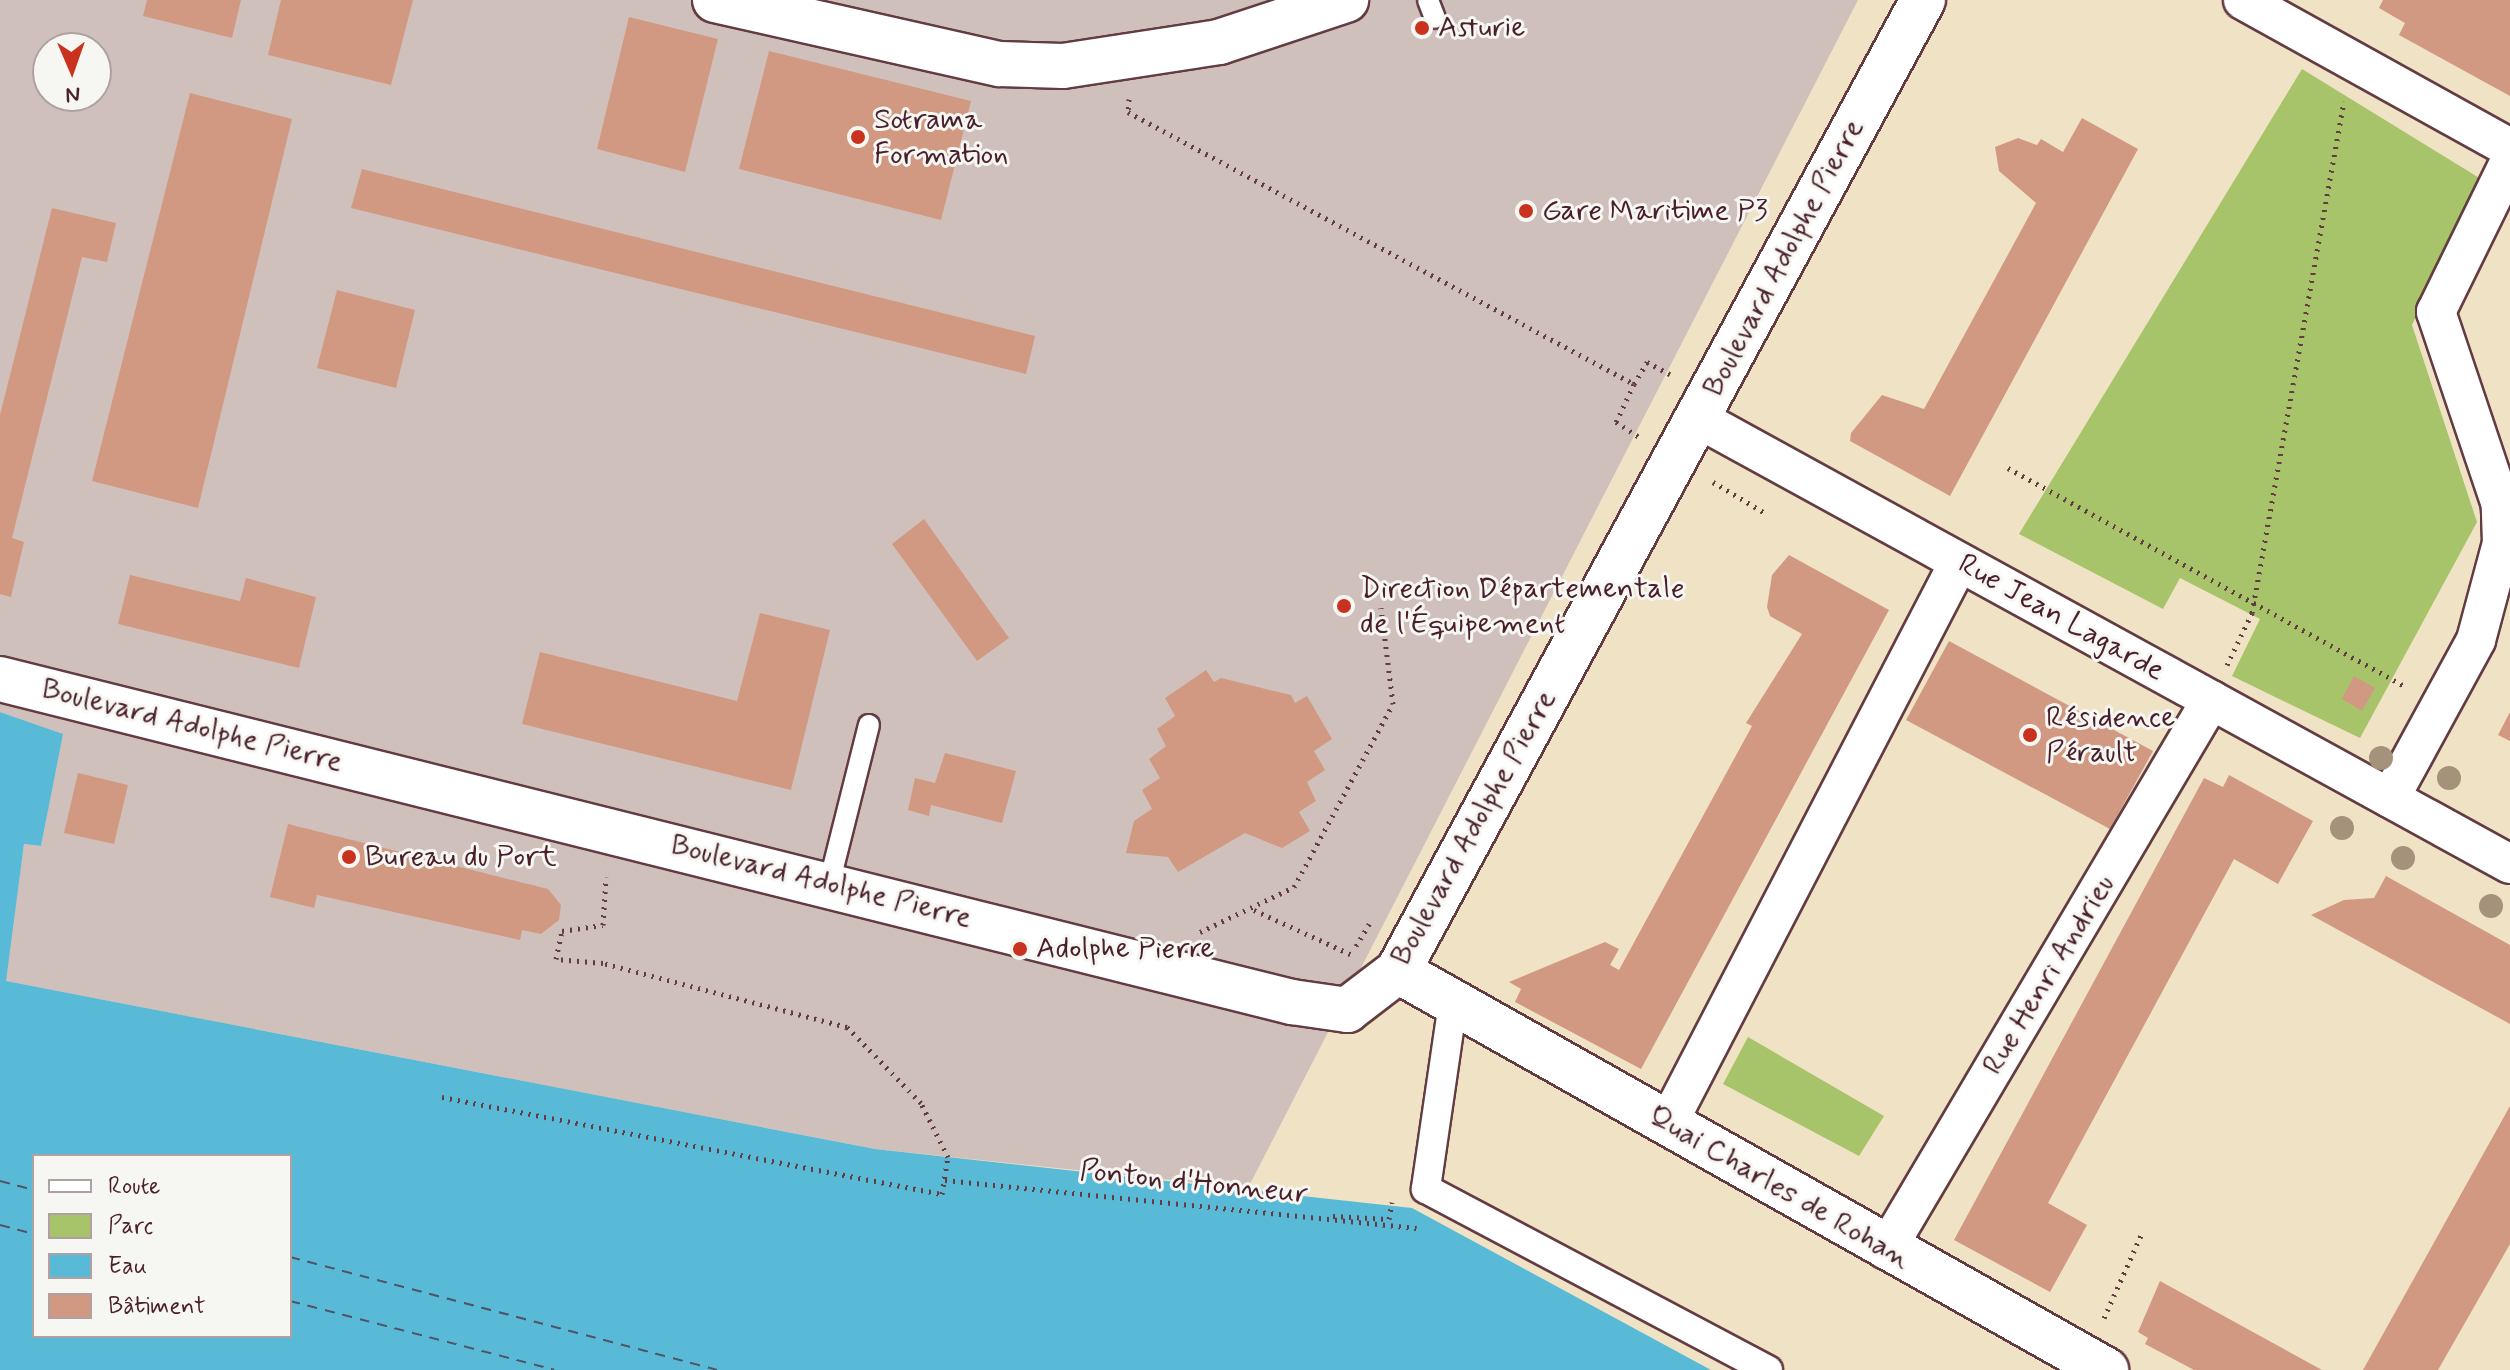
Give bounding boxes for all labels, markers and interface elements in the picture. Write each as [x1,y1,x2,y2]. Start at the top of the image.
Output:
place label: Asturie [1438,10,1525,46]
marker: Asturie [1413,19,1431,37]
north arrow [32,32,112,112]
text: N [65,80,81,108]
place label: Sotrama Formation [874,102,1008,172]
street label: Boulevard Adolphe Pierre [1697,115,1871,401]
marker: Sotrama Formation [849,128,867,146]
place label: Gare Maritime P3 [1542,193,1769,229]
marker: Gare Maritime P3 [1517,202,1535,220]
street label: Rue Jean Lagarde [1952,547,2170,689]
place label: Direction Départementale de l'Équipement [1360,571,1685,642]
marker: Direction Départementale de l'Équipement [1335,597,1353,615]
street label: Boulevard Adolphe Pierre [40,672,344,780]
street label: Boulevard Adolphe Pierre [1384,686,1564,970]
place label: Résidence Pérault [2046,700,2175,770]
marker: Résidence Pérault [2021,726,2039,744]
street label: Boulevard Adolphe Pierre [669,828,973,936]
place label: Bureau du Port [365,839,553,875]
marker: Bureau du Port [340,848,358,866]
street label: Rue Henri Andrieu [1974,867,2124,1083]
place label: Adolphe Pierre [1036,931,1214,967]
marker: Adolphe Pierre [1011,940,1029,958]
street label: Quai Charles de Rohan [1642,1099,1916,1277]
street label: Ponton d'Honneur [1079,1153,1309,1213]
legend [32,1154,292,1338]
text: Route [108,1171,160,1202]
text: Parc [108,1211,153,1242]
text: Eau [108,1251,147,1282]
text: Bâtiment [108,1291,206,1322]

